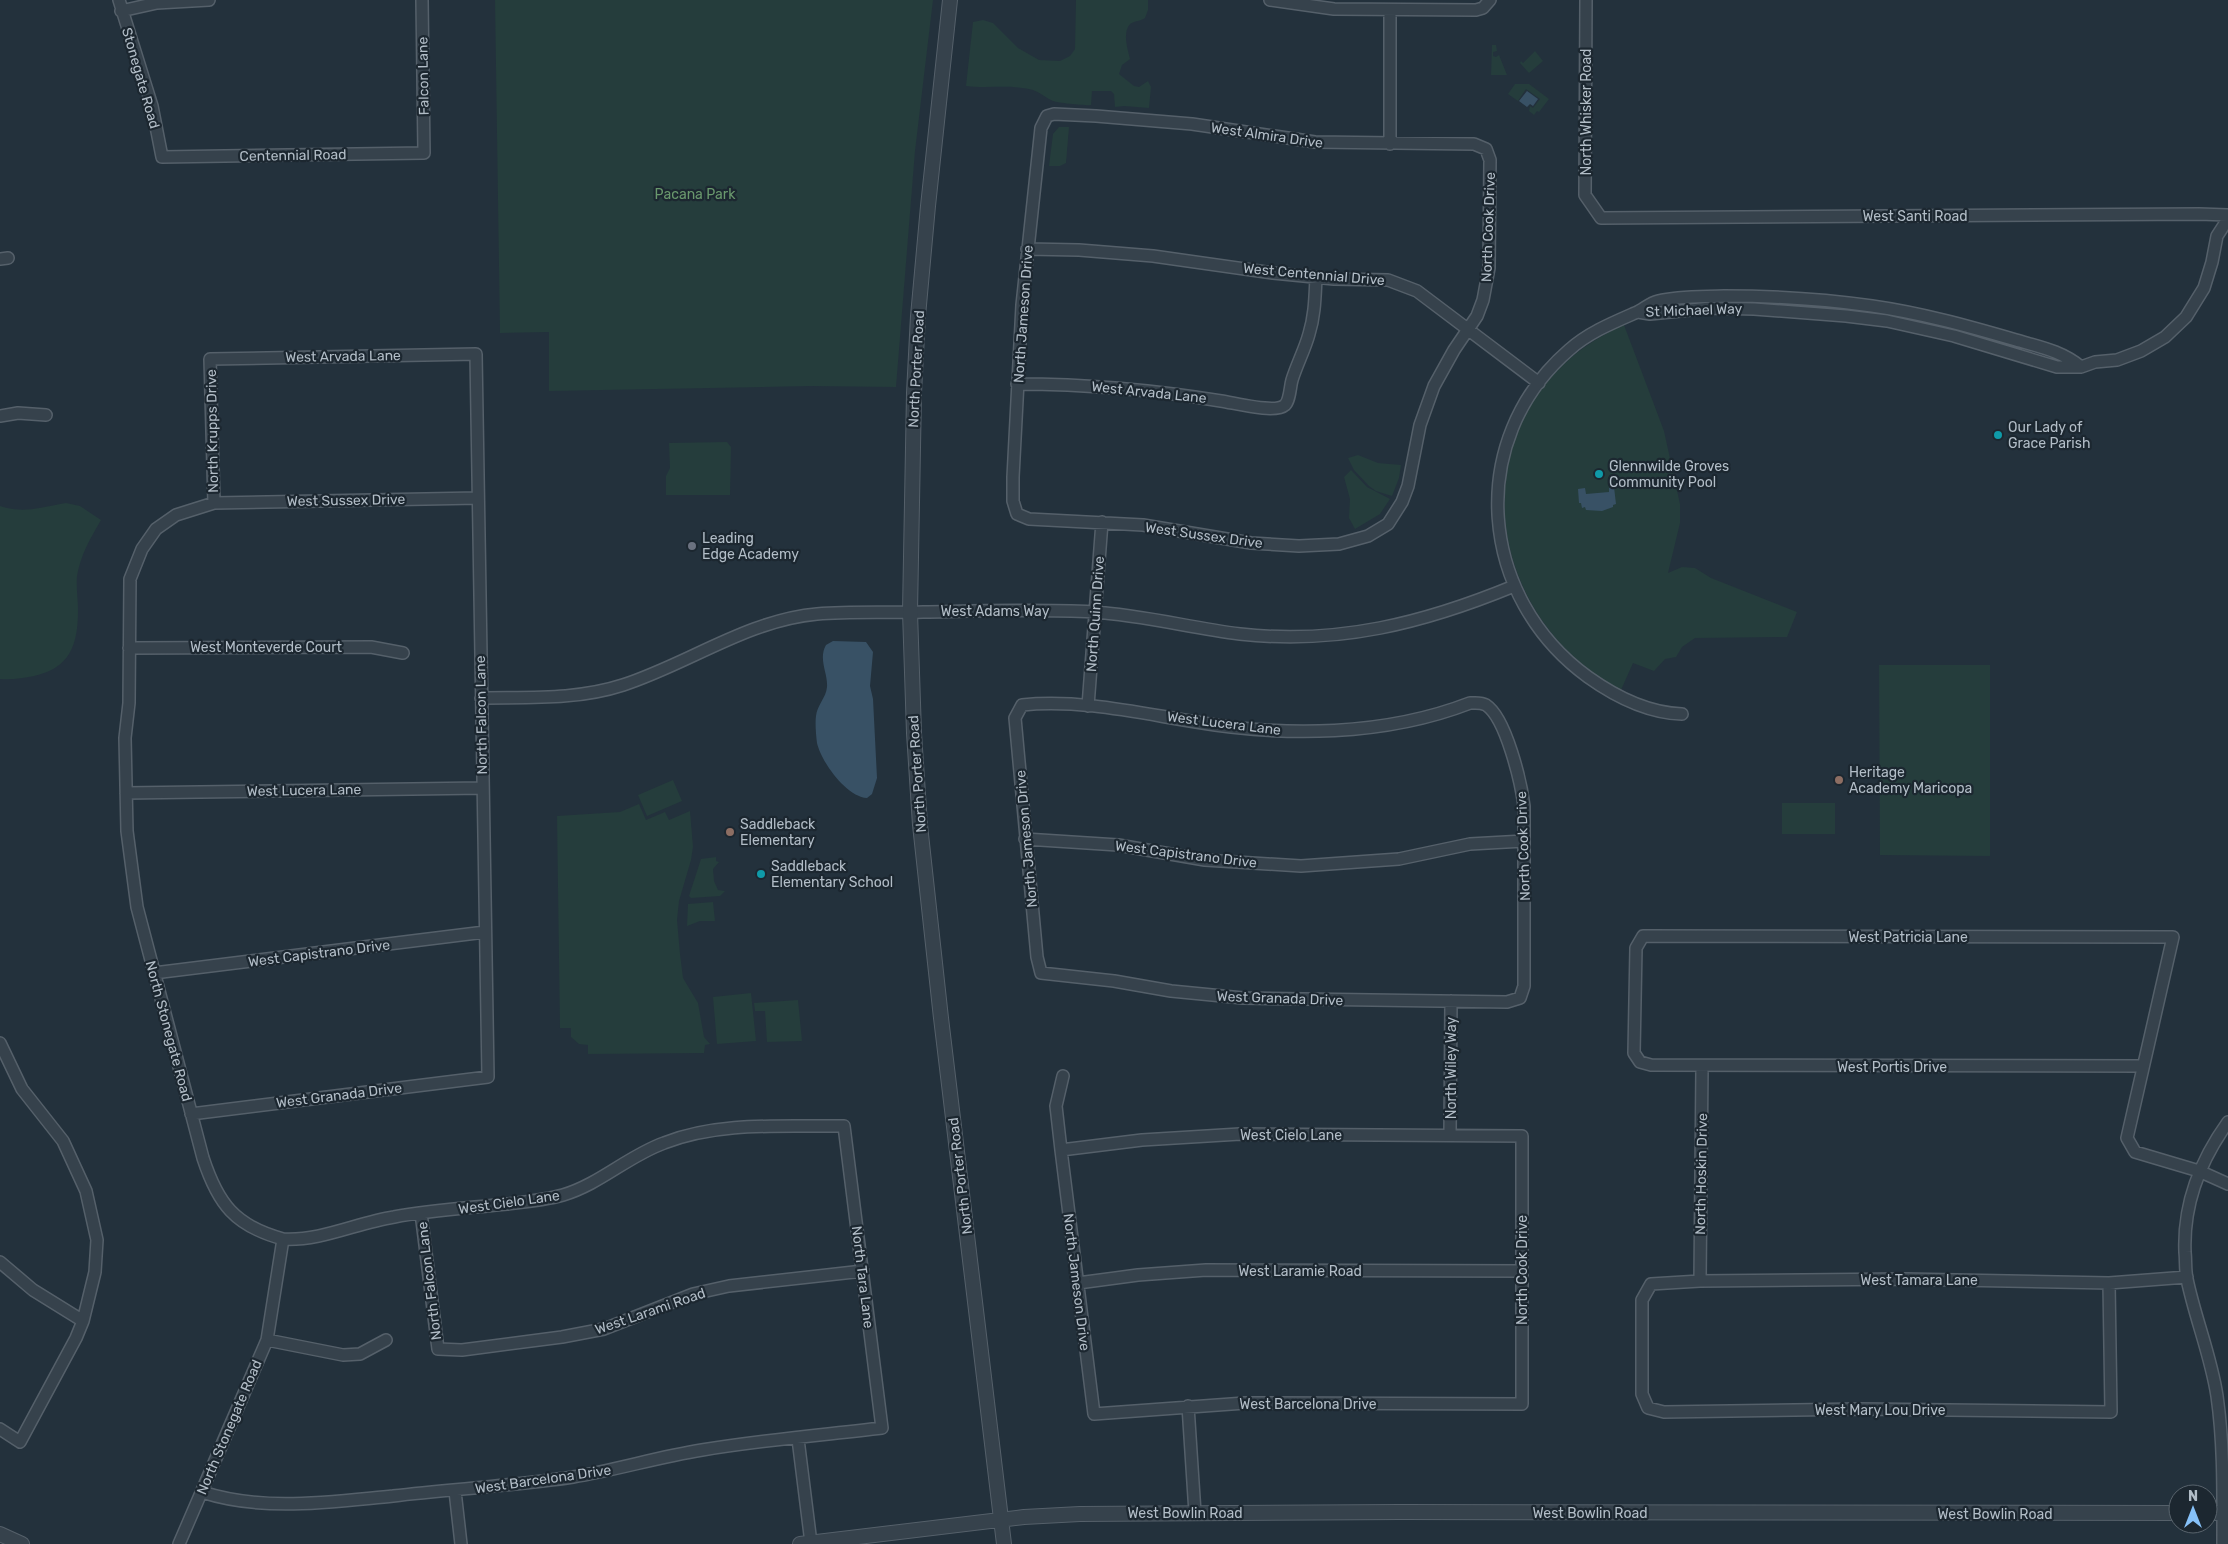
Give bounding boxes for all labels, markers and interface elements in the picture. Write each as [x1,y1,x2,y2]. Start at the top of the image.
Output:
street label: Stonegate Road [118,26,163,131]
street label: Falcon Lane [414,36,433,115]
street label: North Whisker Road [1578,49,1595,175]
street label: West Almira Drive [1210,119,1324,152]
street label: Centennial Road [239,146,347,165]
street label: North Cook Drive [1478,172,1499,282]
park label: Pacana Park [655,186,736,203]
street label: West Santi Road [1862,208,1968,225]
street label: North Jameson Drive [1010,244,1037,384]
street label: West Centennial Drive [1242,260,1386,289]
street label: St Michael Way [1645,300,1743,321]
street label: North Porter Road [905,310,928,428]
street label: West Arvada Lane [285,347,401,366]
street label: North Krupps Drive [203,369,222,493]
street label: West Arvada Lane [1091,378,1208,407]
place label: Our Lady of Grace Parish [2008,419,2090,452]
marker: Our Lady of Grace Parish [1992,429,2004,441]
place label: Glennwilde Groves Community Pool [1609,458,1729,491]
marker: Glennwilde Groves Community Pool [1593,468,1605,480]
street label: West Sussex Drive [287,491,406,510]
street label: West Sussex Drive [1144,519,1264,552]
place label: Leading Edge Academy [702,530,799,563]
marker: Leading Edge Academy [686,540,698,552]
street label: North Quinn Drive [1083,555,1108,672]
street label: West Adams Way [941,603,1050,620]
street label: West Monteverde Court [190,639,343,656]
street label: North Falcon Lane [472,655,491,775]
street label: West Lucera Lane [1166,708,1282,739]
street label: North Porter Road [905,715,930,833]
place label: Heritage Academy Maricopa [1849,764,1972,797]
street label: North Jameson Drive [1012,769,1041,909]
marker: Heritage Academy Maricopa [1833,774,1845,786]
street label: West Lucera Lane [246,781,362,800]
street label: North Cook Drive [1513,791,1534,901]
place label: Saddleback Elementary [740,816,816,849]
marker: Saddleback Elementary [724,826,736,838]
street label: West Capistrano Drive [1114,837,1258,872]
place label: Saddleback Elementary School [771,858,893,891]
marker: Saddleback Elementary School [755,868,767,880]
street label: West Patricia Lane [1848,929,1968,946]
street label: West Capistrano Drive [247,936,391,971]
street label: North Stonegate Road [142,959,195,1103]
street label: West Granada Drive [1216,988,1344,1009]
street label: North Wiley Way [1443,1016,1460,1119]
street label: West Portis Drive [1837,1059,1947,1076]
street label: West Granada Drive [275,1079,403,1112]
street label: North Hoskin Drive [1692,1113,1711,1235]
street label: North Porter Road [945,1116,976,1235]
street label: West Cielo Lane [1240,1127,1342,1144]
street label: West Cielo Lane [457,1187,561,1218]
street label: North Jameson Drive [1060,1212,1093,1352]
street label: North Cook Drive [1514,1215,1531,1325]
street label: North Falcon Lane [414,1221,445,1341]
street label: North Tara Lane [848,1225,877,1329]
street label: West Laramie Road [1238,1263,1362,1280]
street label: West Tamara Lane [1860,1272,1978,1289]
street label: West Larami Road [593,1285,708,1338]
street label: North Stonegate Road [193,1357,266,1497]
street label: West Barcelona Drive [1239,1396,1377,1413]
street label: West Mary Lou Drive [1814,1402,1946,1419]
street label: West Barcelona Drive [474,1461,612,1497]
north arrow [2168,1484,2218,1534]
text: N [2188,1488,2198,1505]
street label: West Bowlin Road [1127,1505,1243,1522]
street label: West Bowlin Road [1532,1505,1648,1522]
street label: West Bowlin Road [1937,1506,2053,1523]

